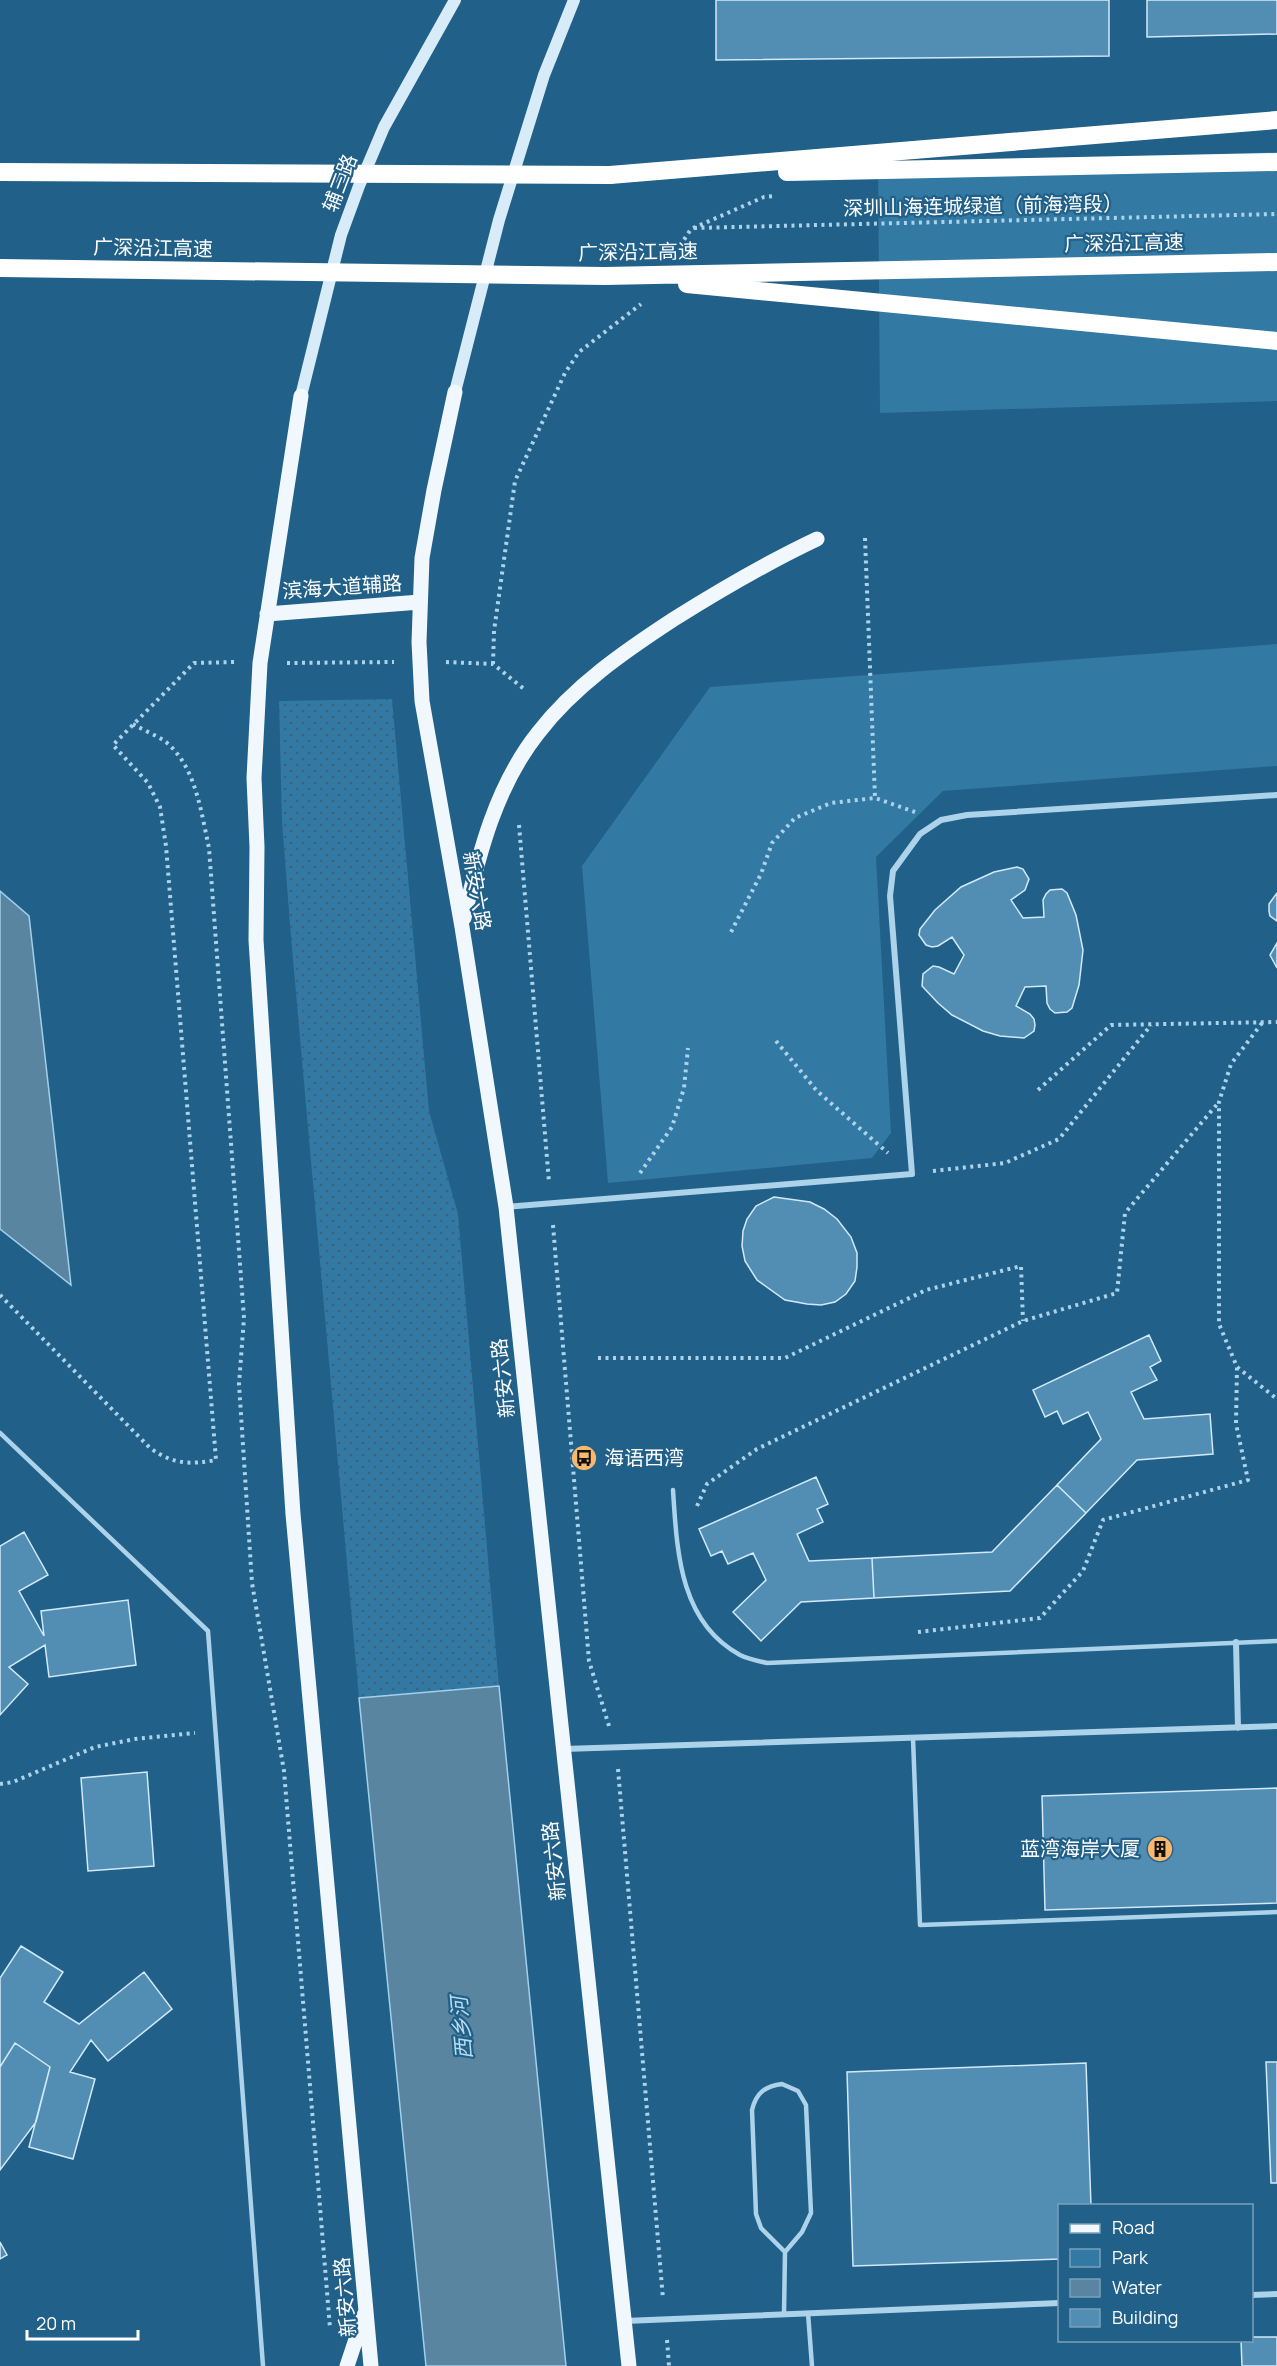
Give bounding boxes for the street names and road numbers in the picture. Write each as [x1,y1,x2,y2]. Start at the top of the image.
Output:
street label: 辅三路 [316,150,363,216]
street label: 深圳山海连城绿道（前海湾段） [843,190,1123,221]
street label: 广深沿江高速 [1064,228,1184,257]
street label: 广深沿江高速 [93,233,213,262]
street label: 广深沿江高速 [578,237,698,266]
street label: 滨海大道辅路 [281,569,403,604]
street label: 新安六路 [457,849,498,933]
street label: 新安六路 [485,1337,520,1419]
street label: 新安六路 [536,1820,571,1902]
street label: 新安六路 [328,2256,361,2338]

